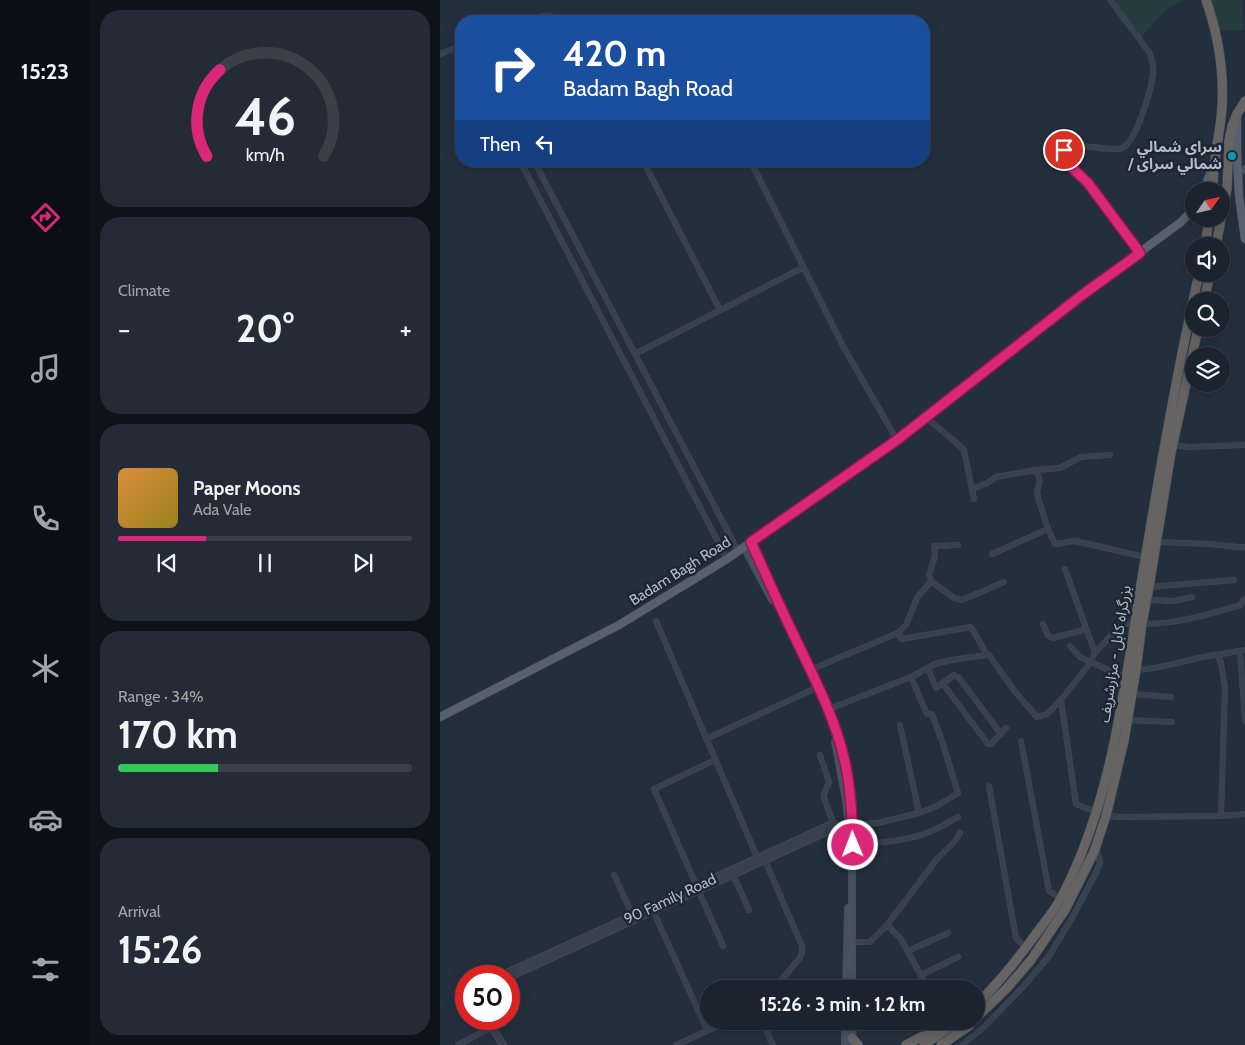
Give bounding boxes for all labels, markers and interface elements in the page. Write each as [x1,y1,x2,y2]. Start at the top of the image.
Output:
text: 420 m [563,32,666,75]
icon: right [480,35,545,100]
text: 15:23 [21,58,69,85]
text: Badam Bagh Road [563,75,733,102]
text: 46 [234,85,296,148]
pin [1043,129,1085,171]
icon: left [531,130,559,158]
text: Then [480,133,521,156]
icon: arrive [1050,136,1078,164]
place label: سرای شمالي / شمالي سرای [1127,138,1222,175]
text: km/h [245,144,285,165]
marker: سرای شمالي / شمالي سرای [1226,150,1238,162]
north arrow [1185,182,1230,228]
map controls [1185,182,1230,392]
icon: directions [28,200,63,235]
button: sound [1185,237,1230,282]
text: Climate [118,281,170,300]
button: search [1185,292,1230,337]
text: 20° [236,305,294,352]
text: − [118,312,130,346]
text: + [400,312,412,346]
button: layers [1185,347,1230,392]
icon: music [28,351,63,386]
text: Paper Moons [193,477,301,500]
text: Ada Vale [193,500,252,519]
icon: phone [28,501,63,536]
street label: Badam Bagh Road [626,533,734,609]
icon: previous [153,549,181,577]
icon: pause [251,549,279,577]
icon: next [349,549,377,577]
street label: بزرگراه کابل - مزارشریف [1095,584,1135,724]
icon: climate [28,651,63,686]
text: Range · 34% [118,687,204,706]
text: 170 km [118,711,238,758]
icon: car [28,802,63,837]
position arrow [826,818,878,870]
street label: 90 Family Road [621,870,719,928]
text: Arrival [118,902,161,921]
text: 15:26 [118,926,202,973]
icon: filters [28,952,63,987]
speed limit sign: 50 [455,965,520,1030]
text: 15:26 · 3 min · 1.2 km [760,993,925,1016]

